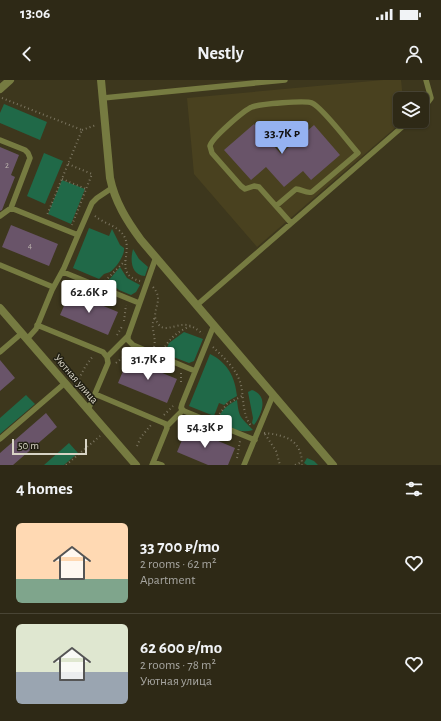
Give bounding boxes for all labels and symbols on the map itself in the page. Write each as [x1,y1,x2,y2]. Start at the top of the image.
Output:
pin: 33.7K ₽ [245,121,319,155]
house number: 2 [5,161,9,170]
house number: 4 [28,241,33,250]
pin: 62.6K ₽ [52,280,126,314]
pin: 31.7K ₽ [111,347,185,381]
street label: Уютная улица [52,352,100,406]
pin: 54.3K ₽ [168,415,242,449]
scale bar [12,437,87,456]

